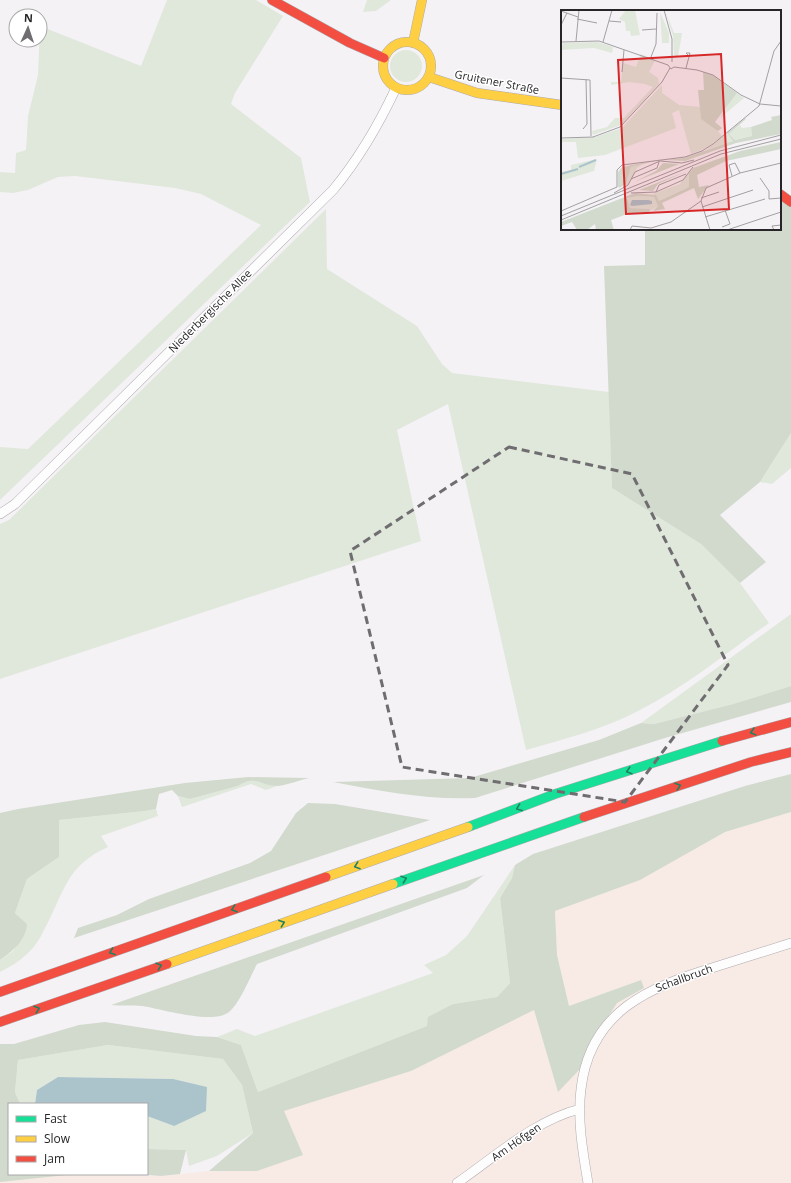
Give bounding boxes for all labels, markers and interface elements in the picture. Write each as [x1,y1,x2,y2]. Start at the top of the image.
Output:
north arrow [8,8,48,48]
text: N [24,10,33,25]
inset map [561,10,781,230]
street label: Gruitener Straße [453,66,541,97]
street label: Niederbergische Allee [165,266,255,356]
one-way arrow [750,727,757,736]
one-way arrow [626,766,633,775]
one-way arrow [674,782,681,791]
one-way arrow [515,803,523,811]
one-way arrow [353,862,360,870]
one-way arrow [401,876,408,884]
one-way arrow [231,904,238,913]
one-way arrow [278,919,285,927]
one-way arrow [108,948,115,956]
street label: Schallbruch [653,960,714,995]
one-way arrow [156,962,163,971]
one-way arrow [33,1006,40,1014]
legend [8,1103,148,1175]
text: Fast [44,1110,67,1127]
street label: Am Höfgen [488,1119,543,1164]
text: Slow [44,1130,71,1147]
text: Jam [43,1150,65,1167]

